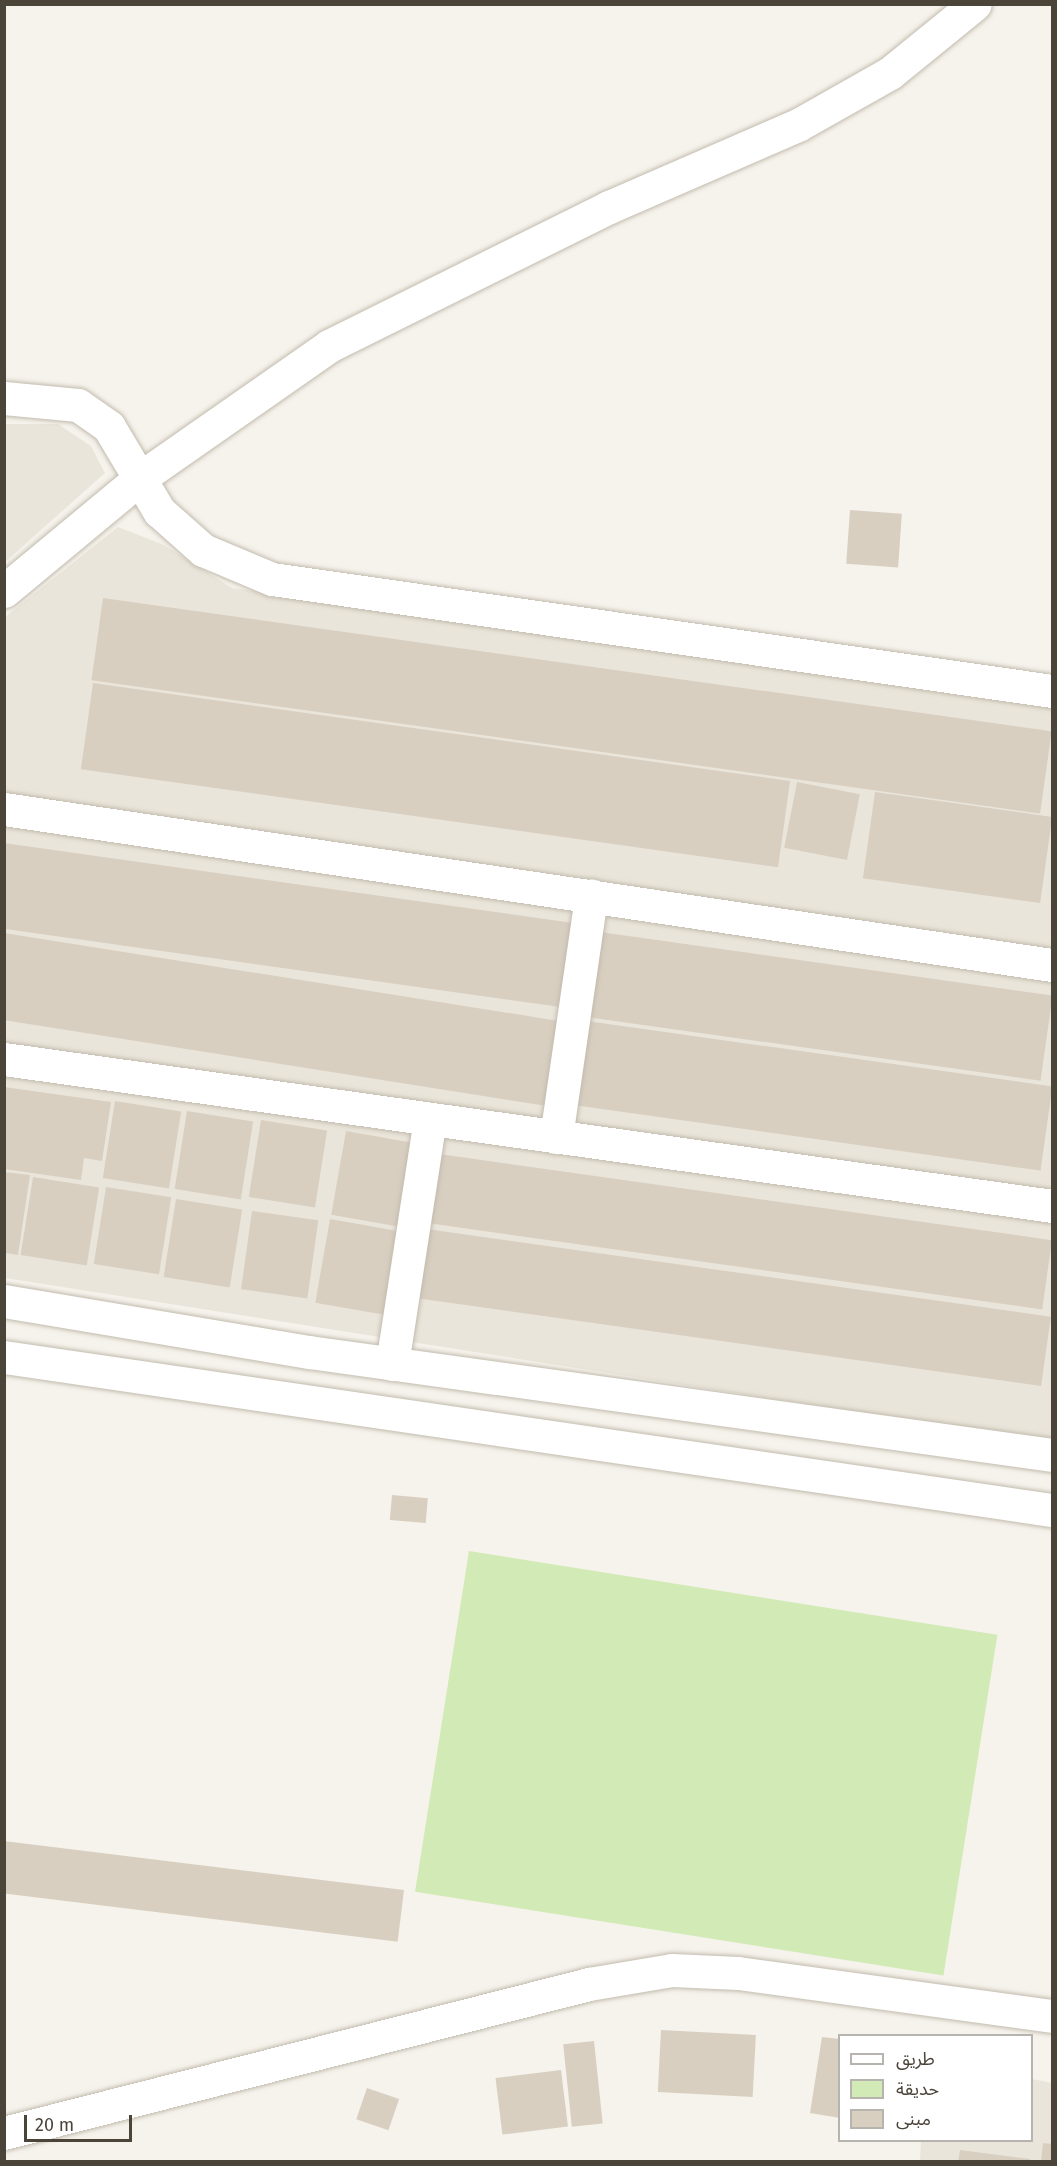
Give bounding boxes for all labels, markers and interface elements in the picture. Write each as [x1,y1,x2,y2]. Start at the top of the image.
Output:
legend [838,2034,1033,2142]
text: طريق [896,2048,935,2070]
text: حديقة [896,2078,939,2100]
scale bar [27,2103,135,2141]
text: مبنى [896,2108,931,2130]
text: 20 m [35,2114,74,2136]

